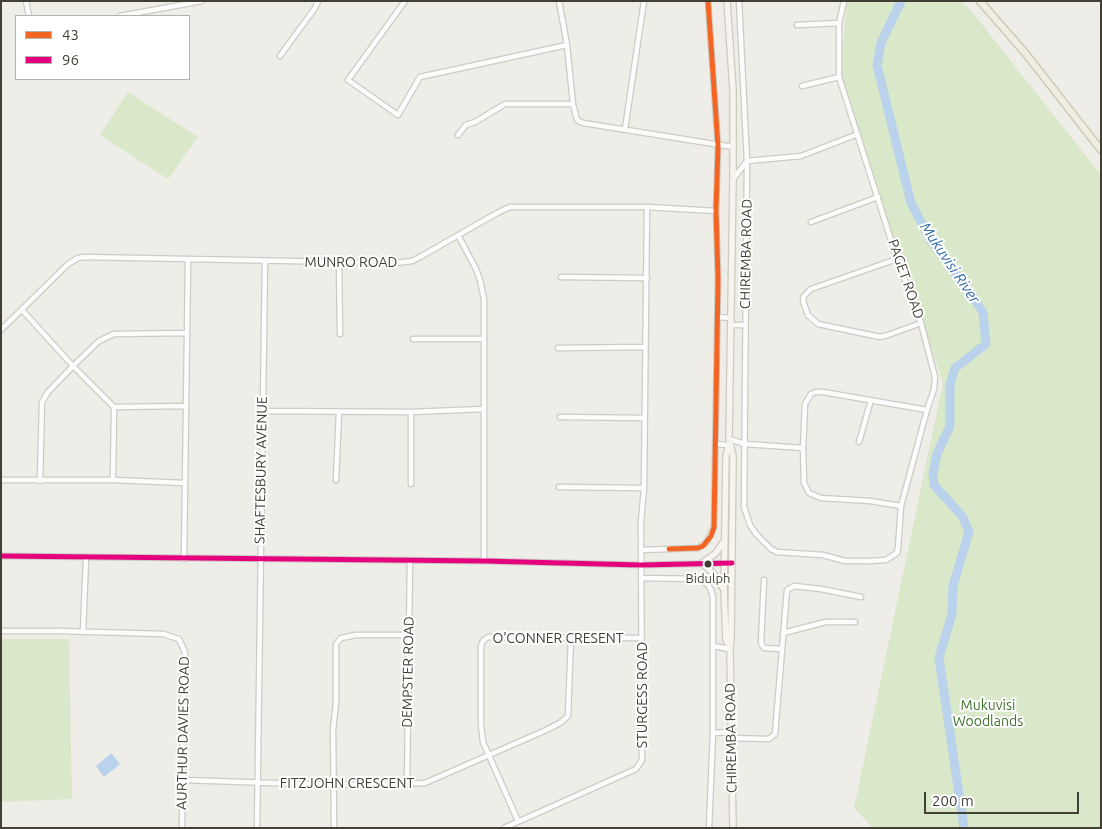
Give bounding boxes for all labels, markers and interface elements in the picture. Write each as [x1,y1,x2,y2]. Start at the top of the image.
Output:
legend [15,15,190,80]
text: 43 [62,26,79,43]
text: 96 [62,51,79,68]
street label: CHIREMBA ROAD [737,199,755,309]
water label: Mukuvisi River [916,219,984,307]
street label: PAGET ROAD [885,237,927,321]
street label: MUNRO ROAD [305,254,397,270]
street label: SHAFTESBURY AVENUE [251,396,271,544]
marker: Bidulph [703,559,713,569]
place label: Bidulph [686,571,730,587]
street label: DEMPSTER ROAD [399,616,417,728]
street label: O'CONNER CRESENT [492,630,624,646]
street label: STURGESS ROAD [634,642,650,748]
street label: AURTHUR DAVIES ROAD [173,656,193,810]
street label: CHIREMBA ROAD [722,683,740,793]
park label: Mukuvisi Woodlands [953,697,1023,730]
street label: FITZJOHN CRESCENT [280,775,414,791]
scale bar [927,782,1082,814]
text: 200 m [932,792,974,809]

